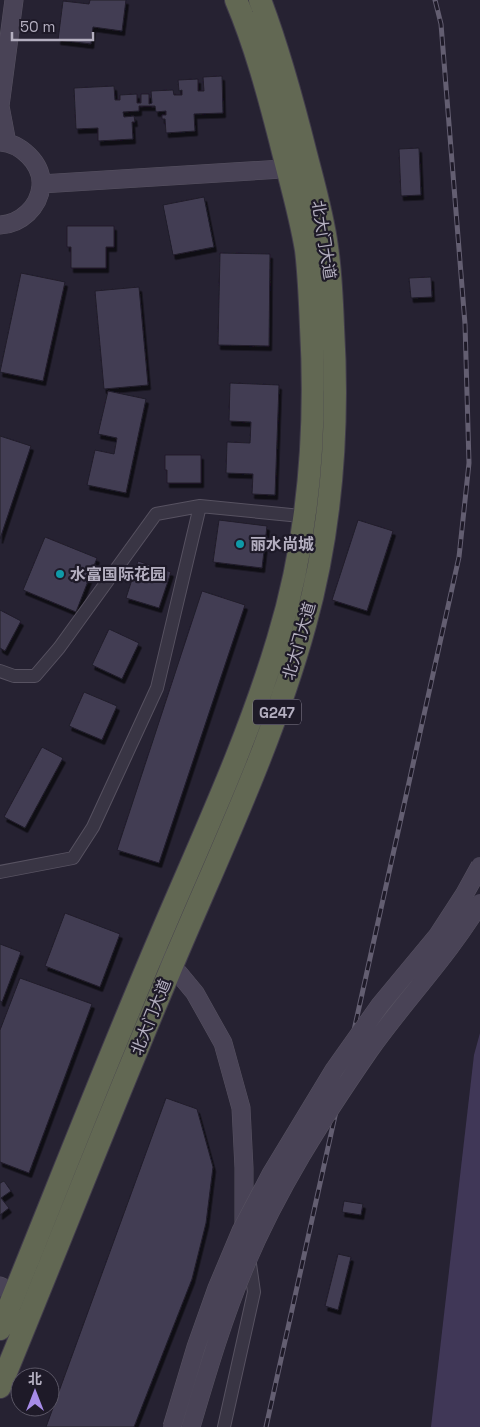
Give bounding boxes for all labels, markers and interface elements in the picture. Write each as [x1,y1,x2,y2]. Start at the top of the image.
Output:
scale bar [12,10,94,42]
text: 50 m [20,17,55,36]
street label: 北大门大道 [307,199,341,281]
place label: 丽水尚城 [250,534,314,555]
marker: 丽水尚城 [234,538,246,550]
place label: 水富国际花园 [70,564,166,585]
marker: 水富国际花园 [54,568,66,580]
street label: 北大门大道 [278,600,320,682]
road number: G247 [253,700,301,724]
street label: 北大门大道 [126,976,176,1058]
north arrow [10,1367,60,1417]
text: 北 [28,1370,42,1388]

